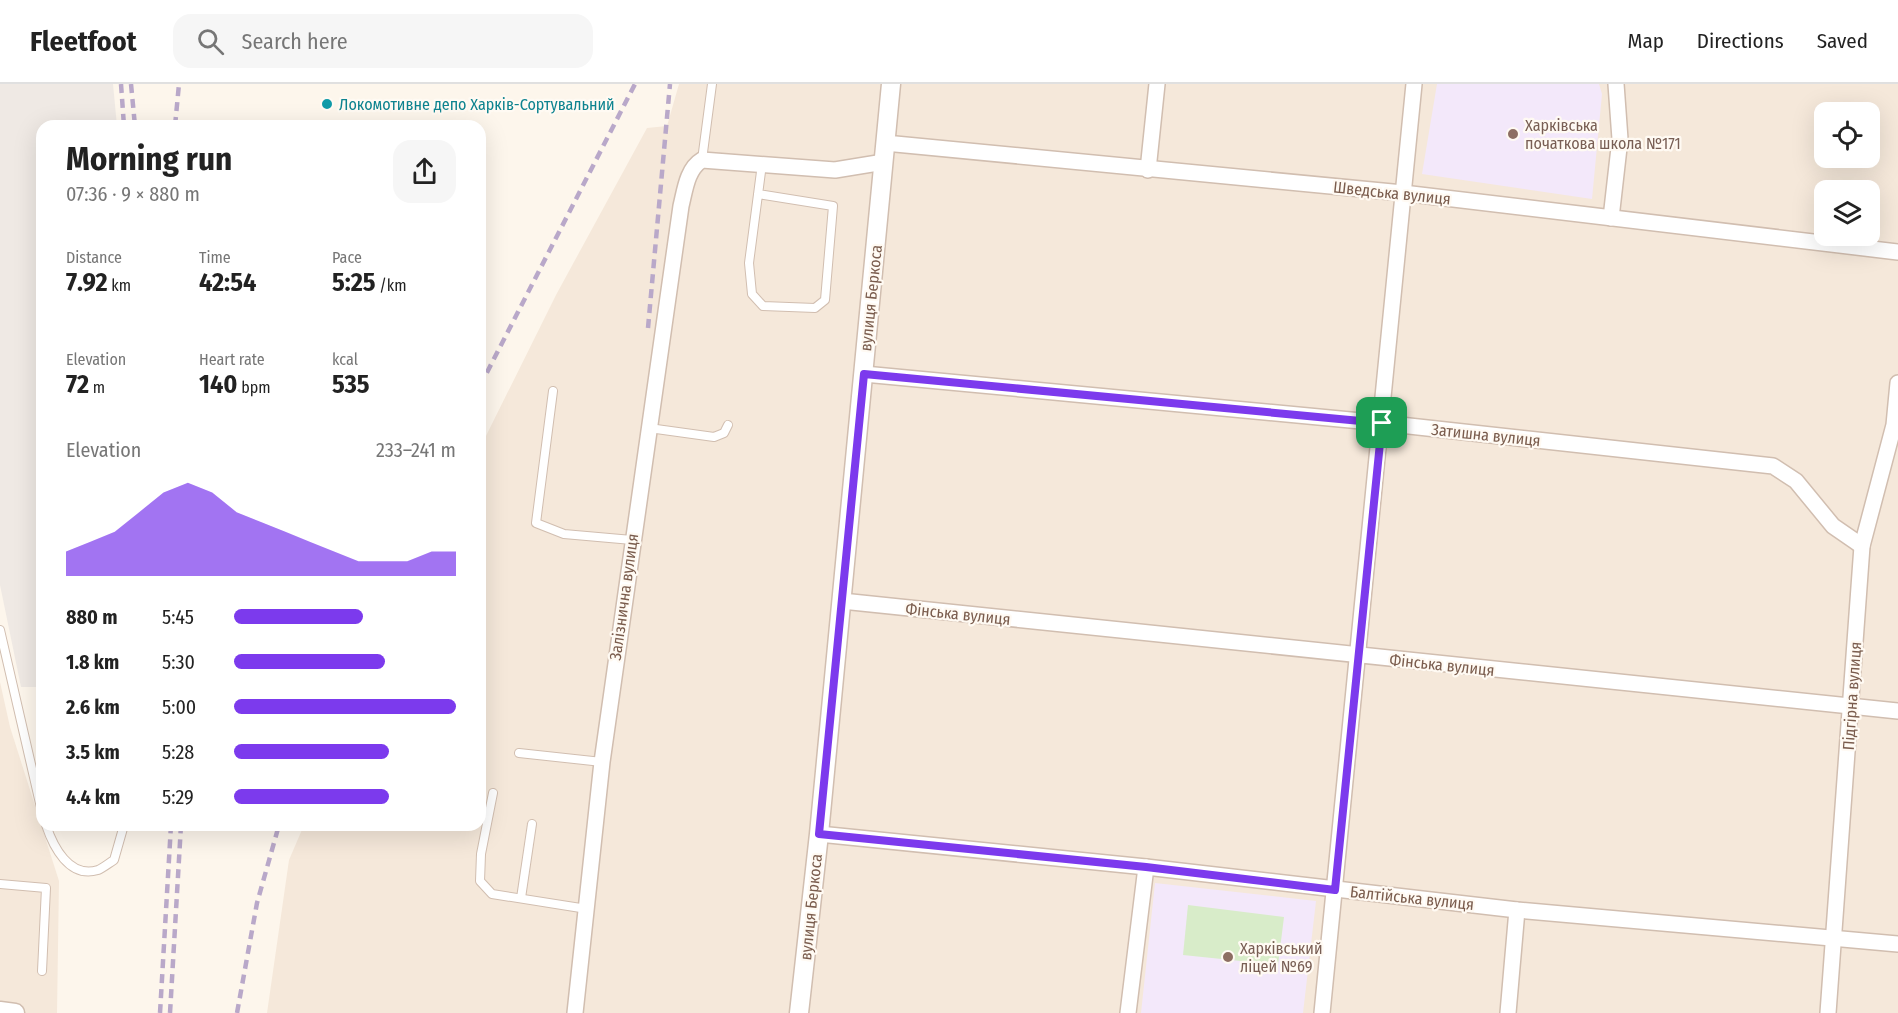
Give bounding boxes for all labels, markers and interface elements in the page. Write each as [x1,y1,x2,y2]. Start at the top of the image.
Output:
search box [173,14,593,68]
text: Fleetfoot [30,25,137,58]
icon: search [194,25,227,58]
text: Search here [242,28,348,55]
text: Map [1627,28,1664,54]
text: Directions [1697,28,1784,54]
text: Saved [1817,28,1868,54]
place label: Локомотивне депо Харків-Сортувальний [339,95,615,114]
marker: Локомотивне депо Харків-Сортувальний [320,97,334,111]
map controls [1814,102,1880,246]
button: locate [1814,102,1880,168]
place label: Харківська початкова школа №171 [1525,116,1681,153]
marker: Харківська початкова школа №171 [1506,127,1520,141]
text: Morning run [66,139,232,179]
button: share [393,140,456,203]
street label: Шведська вулиця [1332,177,1452,209]
button: layers [1814,180,1880,246]
text: 07:36 · 9 × 880 m [66,182,200,206]
street label: вулиця Беркоса [856,244,886,352]
text: Distance [66,248,122,267]
text: Time [199,248,231,267]
text: Pace [332,248,362,267]
text: 7.92 [66,267,108,298]
text: 42:54 [199,267,256,298]
text: 5:25 [332,267,376,298]
text: km [108,276,131,295]
text: /km [376,276,407,295]
text: Elevation [66,350,126,369]
text: Heart rate [199,350,265,369]
text: kcal [332,350,358,369]
text: 72 [66,369,89,400]
text: 140 [199,369,238,400]
text: 535 [332,369,370,400]
text: m [89,378,105,397]
text: bpm [238,378,271,397]
pin [1356,397,1407,448]
icon: arrive [1365,406,1398,439]
street label: Затишна вулиця [1430,420,1542,450]
text: Elevation [66,438,141,462]
text: 233–241 m [376,438,456,462]
street label: Залізнична вулиця [606,532,642,662]
street label: Фінська вулиця [905,599,1011,629]
text: 880 m [66,605,117,629]
text: 5:45 [162,605,194,629]
street label: Підгірна вулиця [1839,641,1865,751]
text: 1.8 km [66,650,119,674]
text: 5:30 [162,650,195,674]
street label: Фінська вулиця [1389,650,1495,680]
text: 2.6 km [66,695,120,719]
text: 5:00 [162,695,196,719]
text: 3.5 km [66,740,120,764]
text: 5:28 [162,740,194,764]
text: 4.4 km [66,785,120,809]
text: 5:29 [162,785,194,809]
street label: вулиця Беркоса [796,853,826,961]
street label: Балтійська вулиця [1349,882,1475,914]
place label: Харківський ліцей №69 [1240,939,1323,976]
marker: Харківський ліцей №69 [1221,950,1235,964]

